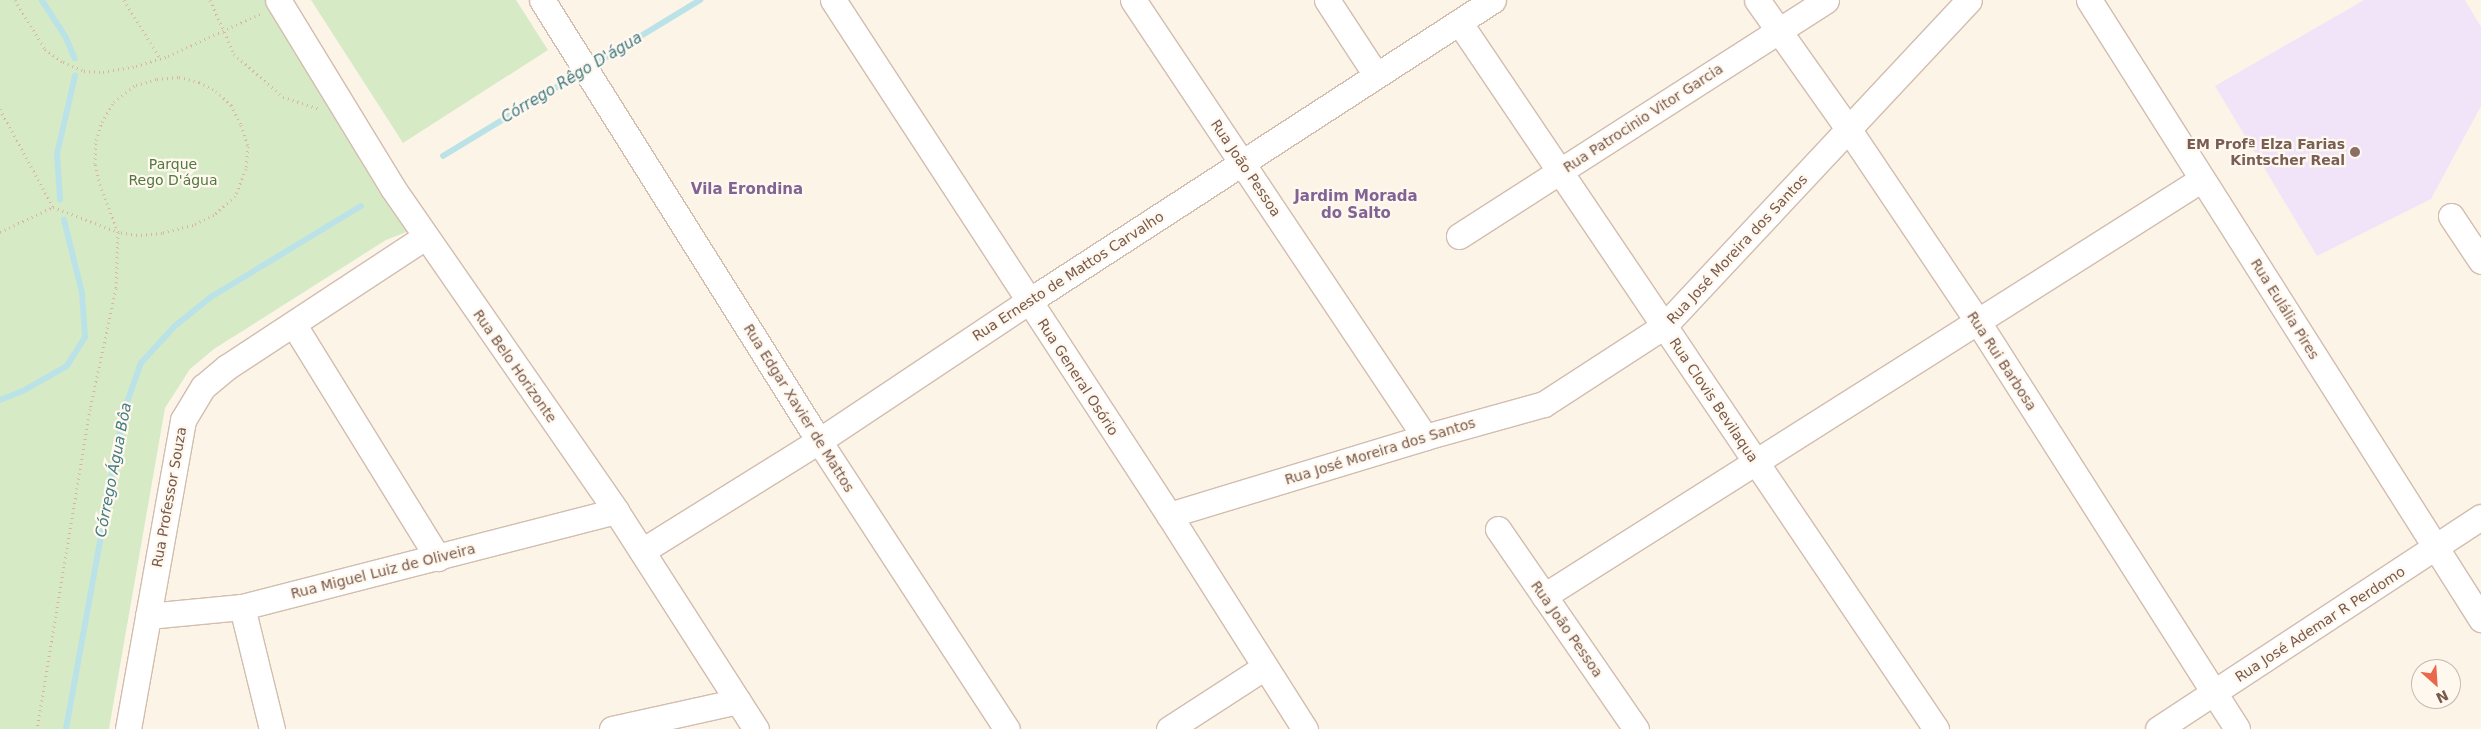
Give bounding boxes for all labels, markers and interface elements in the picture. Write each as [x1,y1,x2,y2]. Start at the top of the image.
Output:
water label: Córrego Rêgo D'água [498,29,646,127]
street label: Rua Patrocinio Vitor Garcia [1560,60,1726,176]
street label: Rua João Pessoa [1207,116,1285,220]
place label: EM Profª Elza Farias Kintscher Real [2186,136,2345,168]
marker: EM Profª Elza Farias Kintscher Real [2349,146,2361,158]
park label: Parque Rego D'água [128,156,218,188]
street label: Rua José Moreira dos Santos [1663,171,1811,327]
district label: Vila Erondina [691,181,803,199]
district label: Jardim Morada do Salto [1294,187,1418,222]
street label: Rua Ernesto de Mattos Carvalho [969,208,1167,344]
street label: Rua Eulália Pires [2247,256,2323,362]
street label: Rua Belo Horizonte [470,306,560,426]
street label: Rua Rui Barbosa [1964,308,2040,414]
street label: Rua General Osório [1034,316,1122,438]
street label: Rua Edgar Xavier de Mattos [740,321,858,495]
street label: Rua Clovis Bevilaqua [1666,335,1762,465]
water label: Córrego Água Bôa [92,401,136,539]
street label: Rua José Moreira dos Santos [1283,414,1477,488]
street label: Rua Professor Souza [148,425,190,569]
street label: Rua Miguel Luiz de Oliveira [289,540,477,602]
street label: Rua José Ademar R Perdomo [2232,563,2408,685]
street label: Rua João Pessoa [1528,578,1606,680]
north arrow [2411,659,2461,709]
text: N [2433,687,2451,706]

